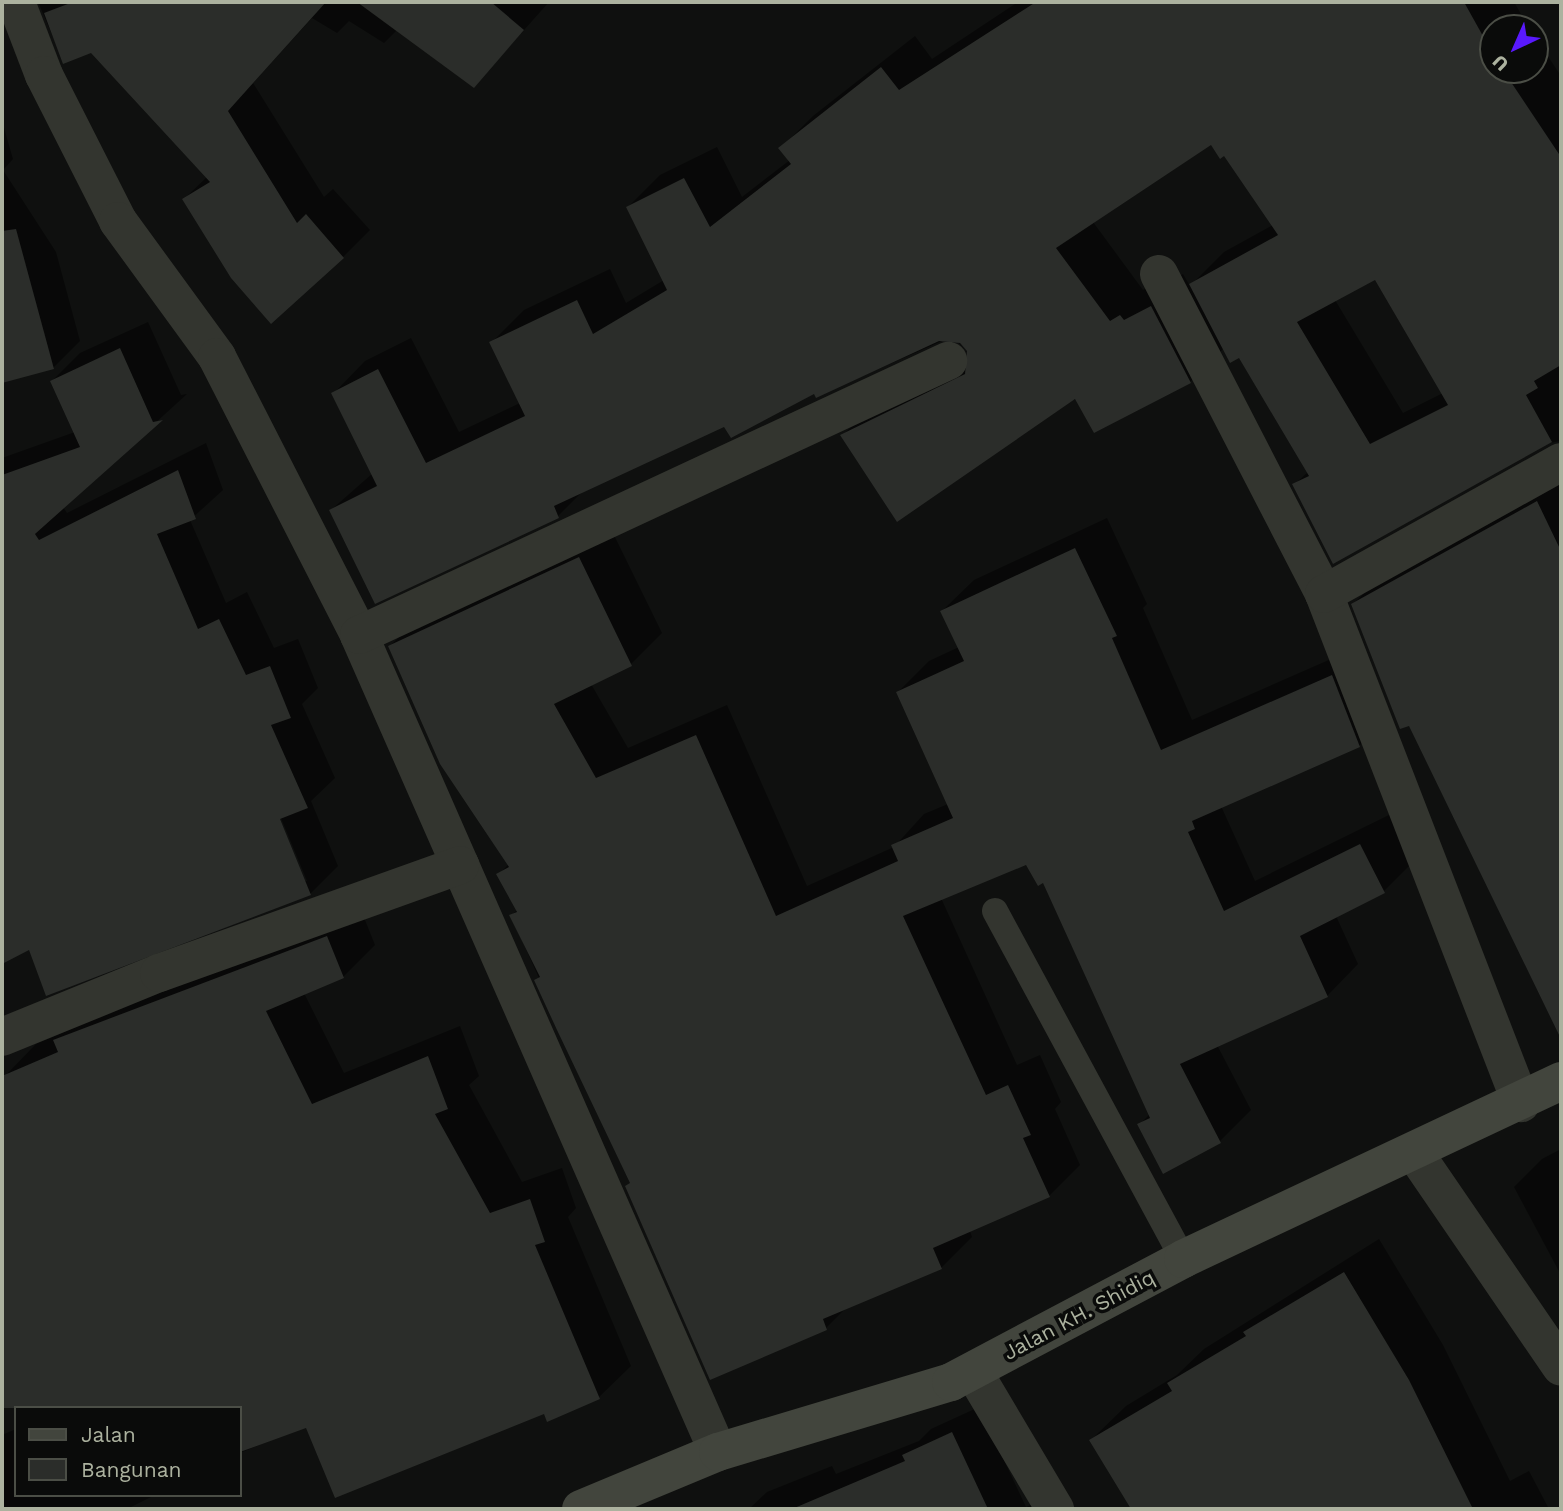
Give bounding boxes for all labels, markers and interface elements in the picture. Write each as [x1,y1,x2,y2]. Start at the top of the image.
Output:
north arrow [1479,14,1549,84]
text: U [1488,50,1513,76]
street label: Jalan KH. Shidiq [999,1264,1159,1366]
legend [14,1406,242,1497]
text: Jalan [81,1422,136,1447]
text: Bangunan [81,1457,182,1482]

